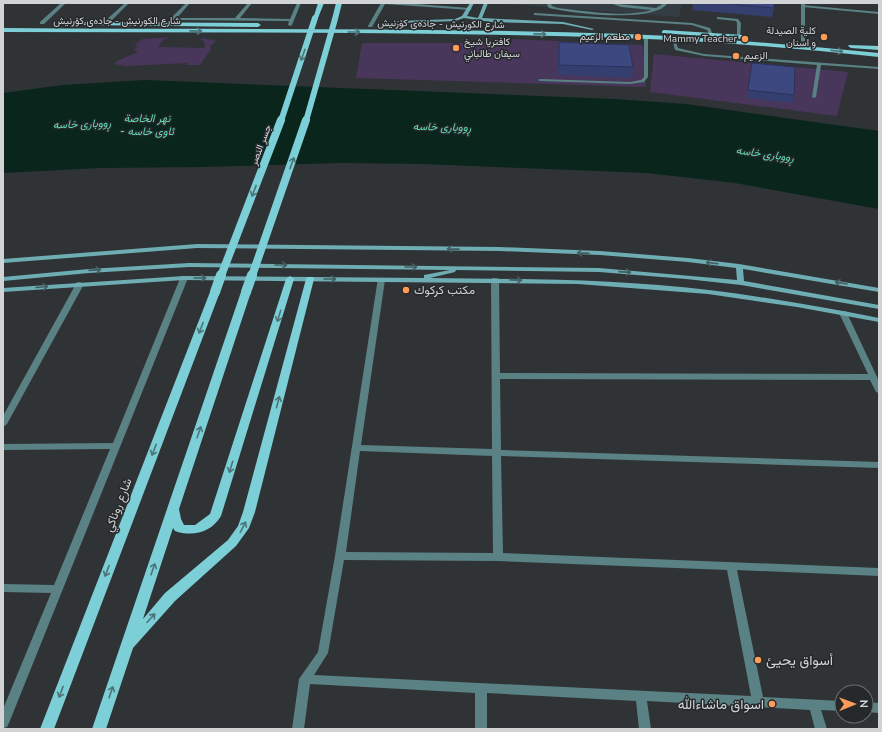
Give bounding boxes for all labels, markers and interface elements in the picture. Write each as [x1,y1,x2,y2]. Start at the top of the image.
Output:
street label: شارع الكورنيش - جادەی کۆرنیش [53,14,181,28]
street label: شارع الكورنيش - جادەی کۆرنیش [377,16,505,32]
place label: كلية الصيدلة و اسنان [766,24,817,50]
one-way arrow [189,27,202,35]
one-way arrow [347,28,360,36]
place label: مطعم الزعيم [580,30,630,44]
one-way arrow [533,31,546,38]
marker: مطعم الزعيم [633,32,643,42]
place label: Mammy Teacher [663,32,737,46]
marker: كلية الصيدلة و اسنان [819,32,829,42]
marker: Mammy Teacher [740,34,750,44]
place label: كافتريا شيخ سيفان طالباني [464,35,520,62]
marker: كافتريا شيخ سيفان طالباني [451,43,461,53]
one-way arrow [830,47,843,55]
one-way arrow [299,49,306,62]
place label: الزعيم [744,49,767,63]
marker: الزعيم [731,51,741,61]
water label: نهر الخاصة - ئاوی خاسە [120,111,176,139]
water label: ڕووباری خاسە [53,115,112,135]
water label: ڕووباری خاسە [413,119,472,137]
street label: جسر النصر [246,122,275,168]
water label: ڕووباری خاسە [735,143,795,168]
one-way arrow [289,156,296,169]
one-way arrow [250,184,258,196]
one-way arrow [447,245,460,253]
one-way arrow [577,249,590,256]
one-way arrow [706,259,719,267]
one-way arrow [274,261,287,269]
one-way arrow [404,263,417,271]
one-way arrow [88,267,101,274]
one-way arrow [618,269,631,276]
one-way arrow [193,274,206,282]
one-way arrow [323,275,336,283]
one-way arrow [509,276,522,284]
one-way arrow [835,279,848,287]
place label: مكتب كركوك [414,282,475,298]
one-way arrow [35,283,48,290]
marker: مكتب كركوك [401,285,411,295]
one-way arrow [274,310,282,322]
one-way arrow [196,322,204,334]
one-way arrow [275,395,282,408]
one-way arrow [196,426,203,439]
one-way arrow [150,443,158,455]
one-way arrow [227,461,235,473]
street label: شارع روناكي [100,476,137,535]
one-way arrow [240,521,247,533]
one-way arrow [150,562,157,575]
one-way arrow [103,565,111,577]
one-way arrow [147,613,156,623]
place label: أسواق يحيئ [766,651,833,670]
marker: أسواق يحيئ [753,655,763,665]
north arrow [834,684,874,724]
one-way arrow [56,686,64,698]
one-way arrow [108,686,116,698]
place label: اسواق ماشاءالله [678,695,764,714]
marker: اسواق ماشاءالله [767,699,777,709]
text: N [856,700,871,708]

